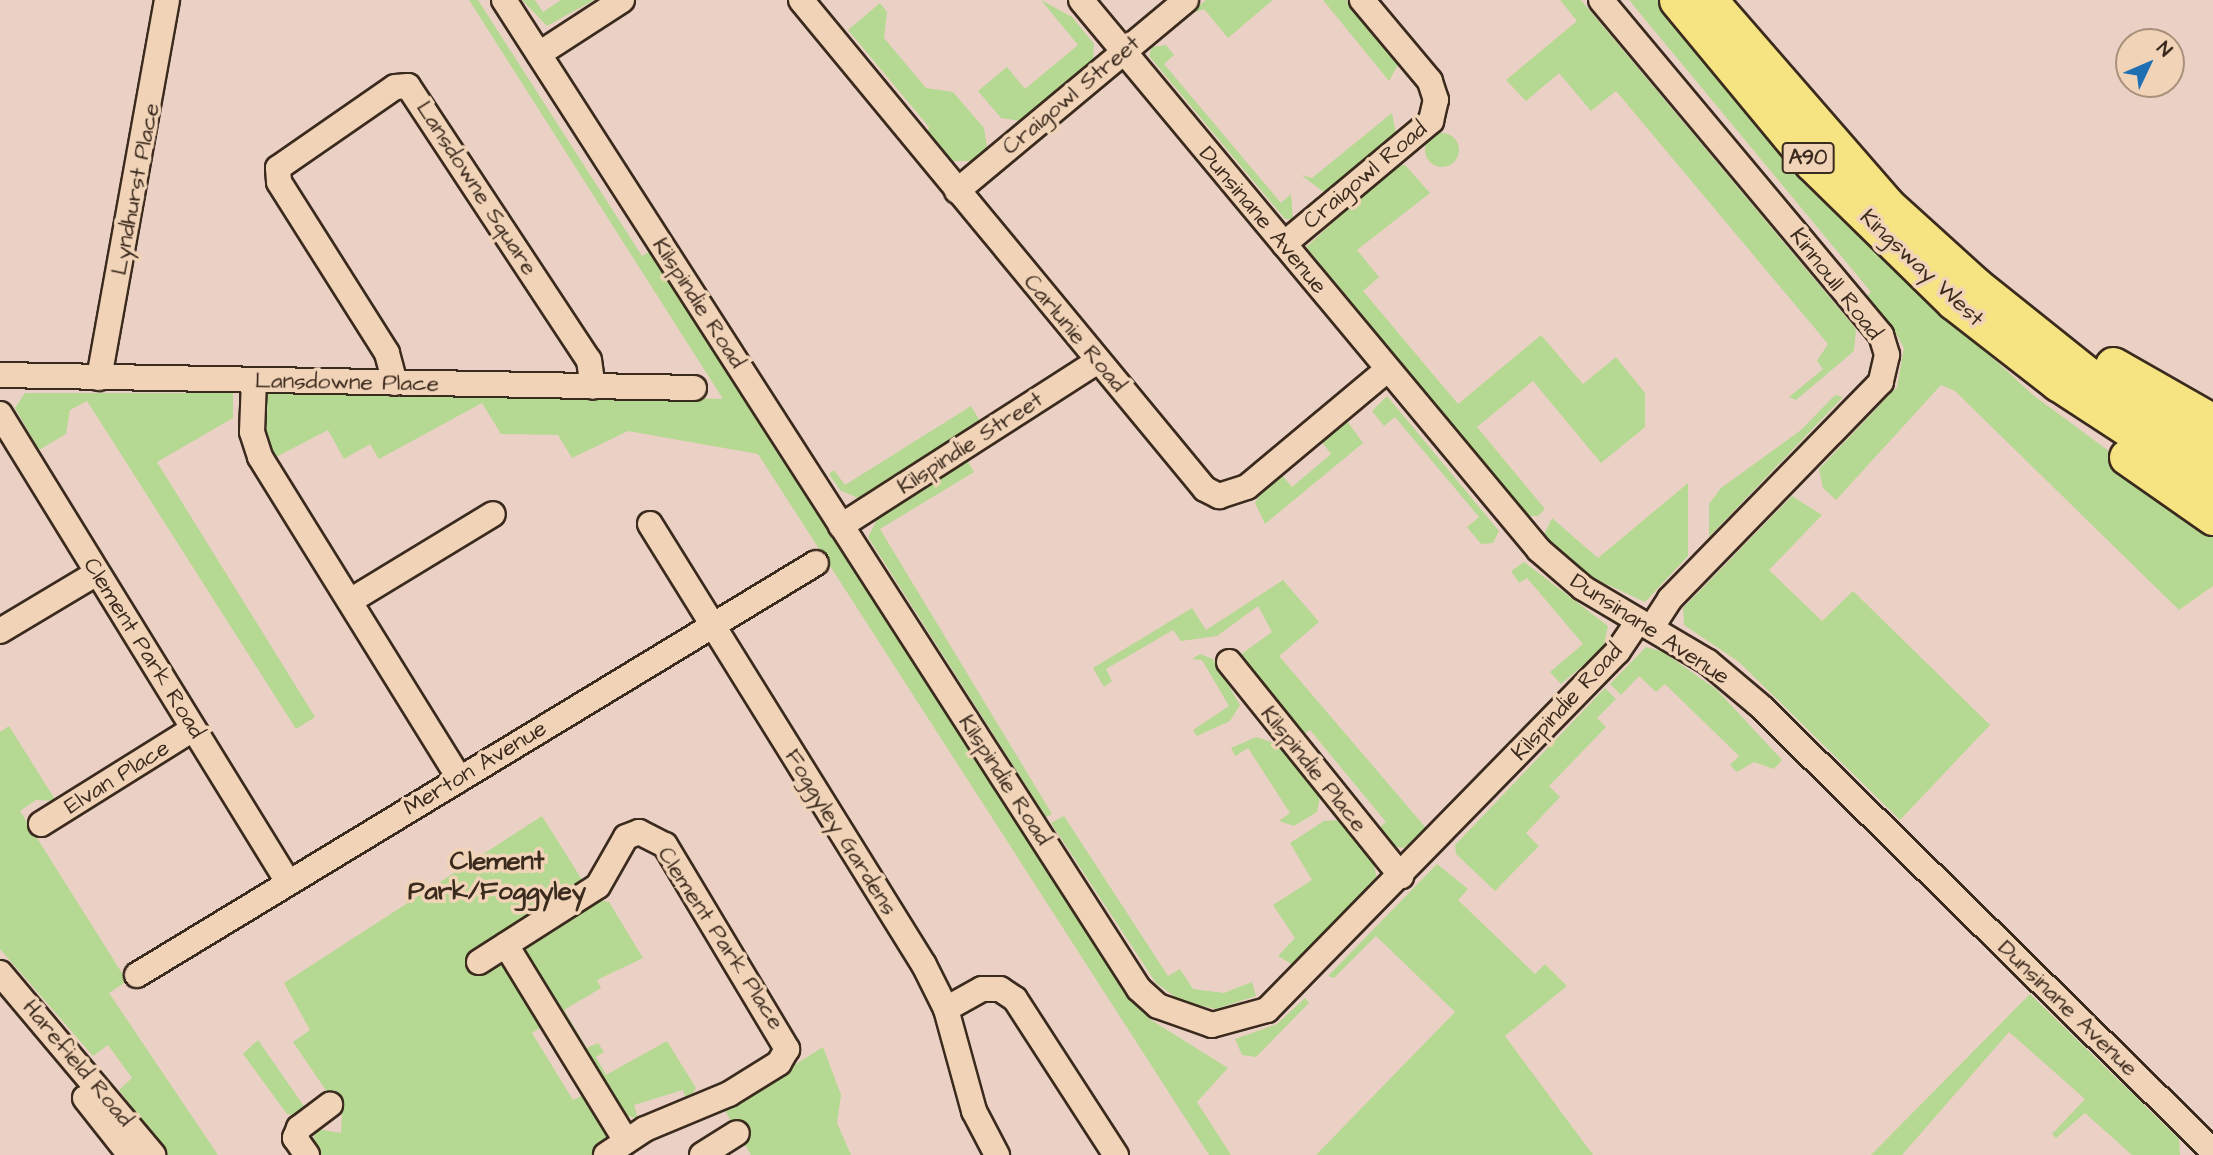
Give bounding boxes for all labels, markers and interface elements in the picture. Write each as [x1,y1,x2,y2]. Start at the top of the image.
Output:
north arrow [2115,28,2185,98]
street label: Craigowl Street [997,29,1145,161]
text: N [2150,36,2178,63]
street label: Lansdowne Square [410,96,544,280]
street label: Lyndhurst Place [105,101,165,277]
street label: Craigowl Road [1297,115,1433,235]
road number: A90 [1780,140,1836,176]
street label: Dunsinane Avenue [1193,141,1333,299]
street label: Kingsway West [1854,204,1990,332]
street label: Kinnoull Road [1784,223,1888,345]
street label: Kilspindie Road [647,233,751,373]
street label: Carlunie Road [1018,268,1132,398]
street label: Lansdowne Place [255,367,439,397]
street label: Kilspindie Street [892,386,1048,500]
street label: Clement Park Road [77,553,211,743]
street label: Dunsinane Avenue [1565,567,1735,691]
street label: Kilspindie Road [1506,638,1628,766]
street label: Kilspindie Place [1255,700,1373,838]
street label: Kilspindie Road [953,710,1057,850]
street label: Merton Avenue [399,714,551,822]
street label: Elvan Place [59,734,175,820]
street label: Foggyley Gardens [779,744,903,920]
street label: Clement Park Place [652,842,790,1034]
district label: Clement Park/Foggyley [408,846,586,908]
street label: Dunsinane Avenue [1992,934,2144,1082]
street label: Harefield Road [17,994,139,1132]

